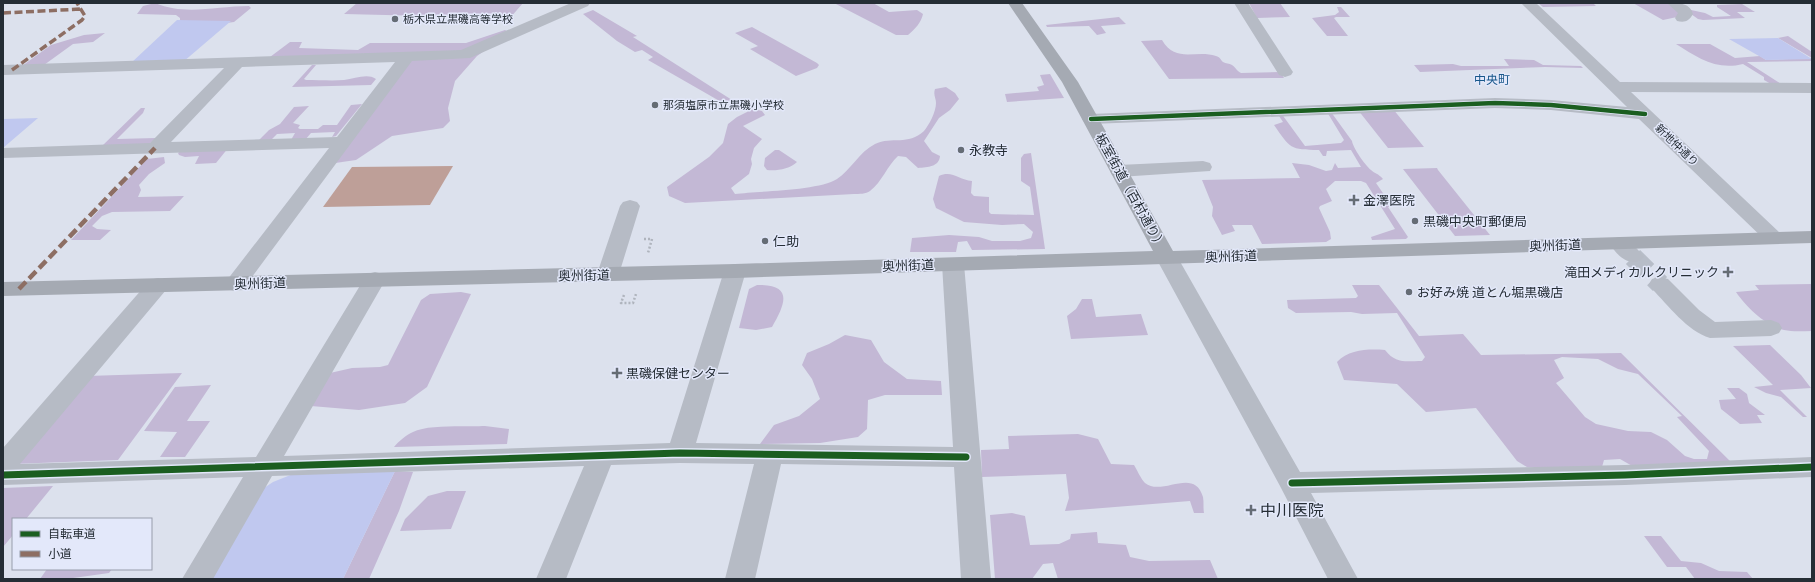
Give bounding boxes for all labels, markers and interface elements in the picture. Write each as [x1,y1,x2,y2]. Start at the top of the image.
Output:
place label: 栃木県立黒磯高等学校 [403,12,513,25]
marker: 栃木県立黒磯高等学校 [390,14,400,24]
district label: 中央町 [1474,72,1510,87]
place label: 那須塩原市立黒磯小学校 [663,98,784,111]
marker: 那須塩原市立黒磯小学校 [650,100,660,110]
street label: 新地仲通り [1653,121,1702,168]
street label: 板室街道（百村通り） [1092,130,1170,252]
place label: 永教寺 [969,142,1008,158]
marker: 永教寺 [956,145,966,155]
place label: 金澤医院 [1363,192,1415,208]
marker: 金澤医院 [1348,194,1360,206]
place label: 黒磯中央町郵便局 [1423,213,1527,229]
marker: 黒磯中央町郵便局 [1410,216,1420,226]
place label: 仁助 [773,233,799,249]
marker: 仁助 [760,236,770,246]
street label: 奥州街道 [1529,236,1581,254]
street label: 奥州街道 [1205,247,1257,265]
street label: 奥州街道 [882,256,934,274]
place label: 滝田メディカルクリニック [1564,264,1719,280]
marker: 滝田メディカルクリニック [1722,266,1734,278]
street label: 奥州街道 [558,267,610,283]
street label: 奥州街道 [234,274,286,292]
place label: お好み焼 道とん堀黒磯店 [1417,284,1563,300]
marker: お好み焼 道とん堀黒磯店 [1404,287,1414,297]
place label: 黒磯保健センター [626,365,730,381]
marker: 黒磯保健センター [611,367,623,379]
place label: 中川医院 [1260,500,1324,519]
marker: 中川医院 [1245,504,1257,516]
legend [12,518,152,570]
text: 自転車道 [48,526,96,541]
text: 小道 [48,546,72,561]

